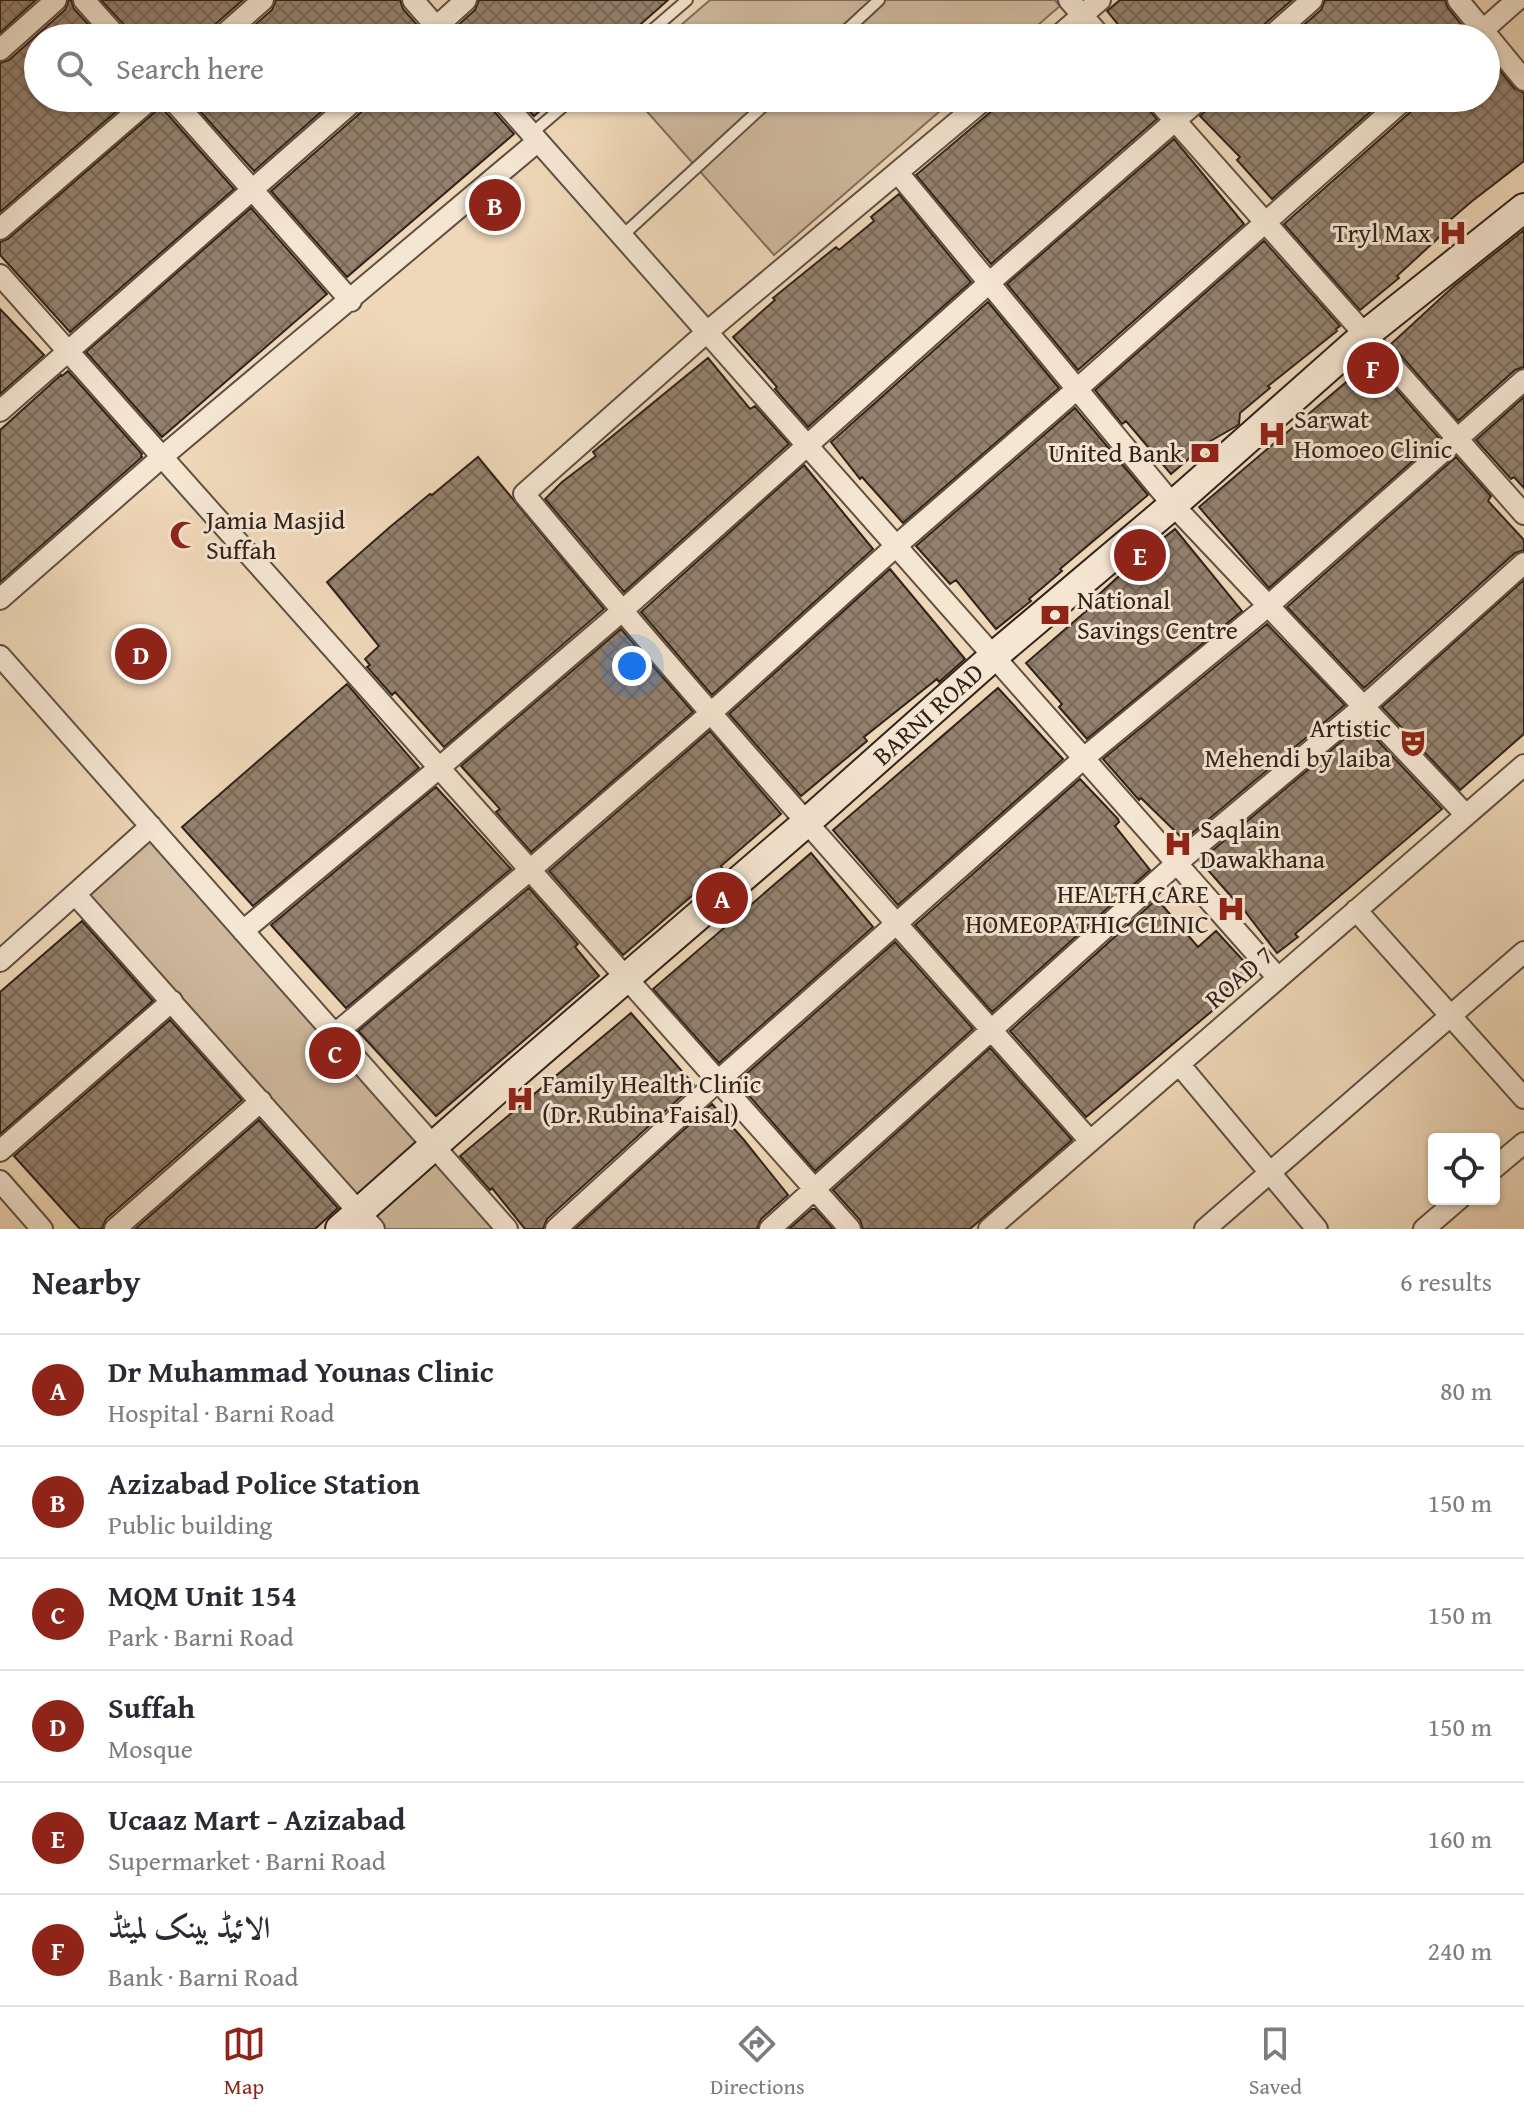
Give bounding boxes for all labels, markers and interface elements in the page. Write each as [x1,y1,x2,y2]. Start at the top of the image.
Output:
search box [24,24,1500,112]
icon: search [52,46,96,90]
text: Search here [116,46,264,90]
pin: B [469,175,521,235]
place label: Tryl Max [1333,213,1432,252]
hospital icon: Tryl Max [1438,218,1468,248]
pin: F [1347,338,1399,398]
place label: Sarwat Homoeo Clinic [1294,399,1452,468]
hospital icon: Sarwat Homoeo Clinic [1257,419,1287,449]
place label: United Bank [1048,433,1184,472]
bank icon: United Bank [1190,438,1220,468]
place label: Jamia Masjid Suffah [203,500,345,569]
mosque icon: Jamia Masjid Suffah [169,520,199,550]
pin: E [1114,525,1166,585]
place label: National Savings Centre [1077,580,1238,649]
bank icon: National Savings Centre [1040,600,1070,630]
pin: D [115,624,167,684]
your location [612,646,652,686]
street label: BARNI ROAD [863,653,992,774]
place label: Artistic Mehendi by laiba [1204,708,1392,777]
theatre icon: Artistic Mehendi by laiba [1398,728,1428,758]
place label: Saqlain Dawakhana [1200,809,1326,878]
hospital icon: Saqlain Dawakhana [1163,829,1193,859]
pin: A [696,868,748,928]
place label: HEALTH CARE HOMEOPATHIC CLINIC [965,874,1209,943]
hospital icon: HEALTH CARE HOMEOPATHIC CLINIC [1216,894,1246,924]
street label: ROAD 7 [1196,936,1282,1018]
pin: C [309,1023,361,1083]
place label: Family Health Clinic (Dr. Rubina Faisal) [542,1064,761,1133]
hospital icon: Family Health Clinic (Dr. Rubina Faisal) [505,1084,535,1114]
map controls [1428,1133,1500,1205]
button: locate [1428,1133,1500,1205]
text: Nearby [32,1257,141,1306]
text: 6 results [1400,1262,1492,1301]
text: Dr Muhammad Younas Clinic [108,1349,494,1393]
text: A [50,1371,66,1410]
text: 80 m [1440,1371,1492,1410]
text: Hospital · Barni Road [108,1393,334,1432]
text: Azizabad Police Station [108,1461,420,1505]
text: B [50,1483,66,1522]
text: 150 m [1427,1483,1492,1522]
text: Public building [108,1505,272,1544]
text: MQM Unit 154 [108,1573,297,1617]
text: C [51,1595,65,1634]
text: 150 m [1427,1595,1492,1634]
text: Park · Barni Road [108,1617,294,1656]
text: Suffah [108,1685,195,1729]
text: D [50,1707,66,1746]
text: 150 m [1427,1707,1492,1746]
text: Mosque [108,1729,193,1768]
text: Ucaaz Mart - Azizabad [108,1797,406,1841]
text: E [51,1819,65,1858]
text: 160 m [1427,1819,1492,1858]
text: Supermarket · Barni Road [108,1841,386,1880]
text: الائیڈ بینک لمیٹڈ [108,1905,270,1949]
text: F [51,1931,65,1970]
text: 240 m [1427,1931,1492,1970]
text: Bank · Barni Road [108,1957,298,1996]
tab: Map [222,2022,266,2102]
tab: Directions [710,2022,805,2102]
tab: Saved [1249,2022,1302,2102]

